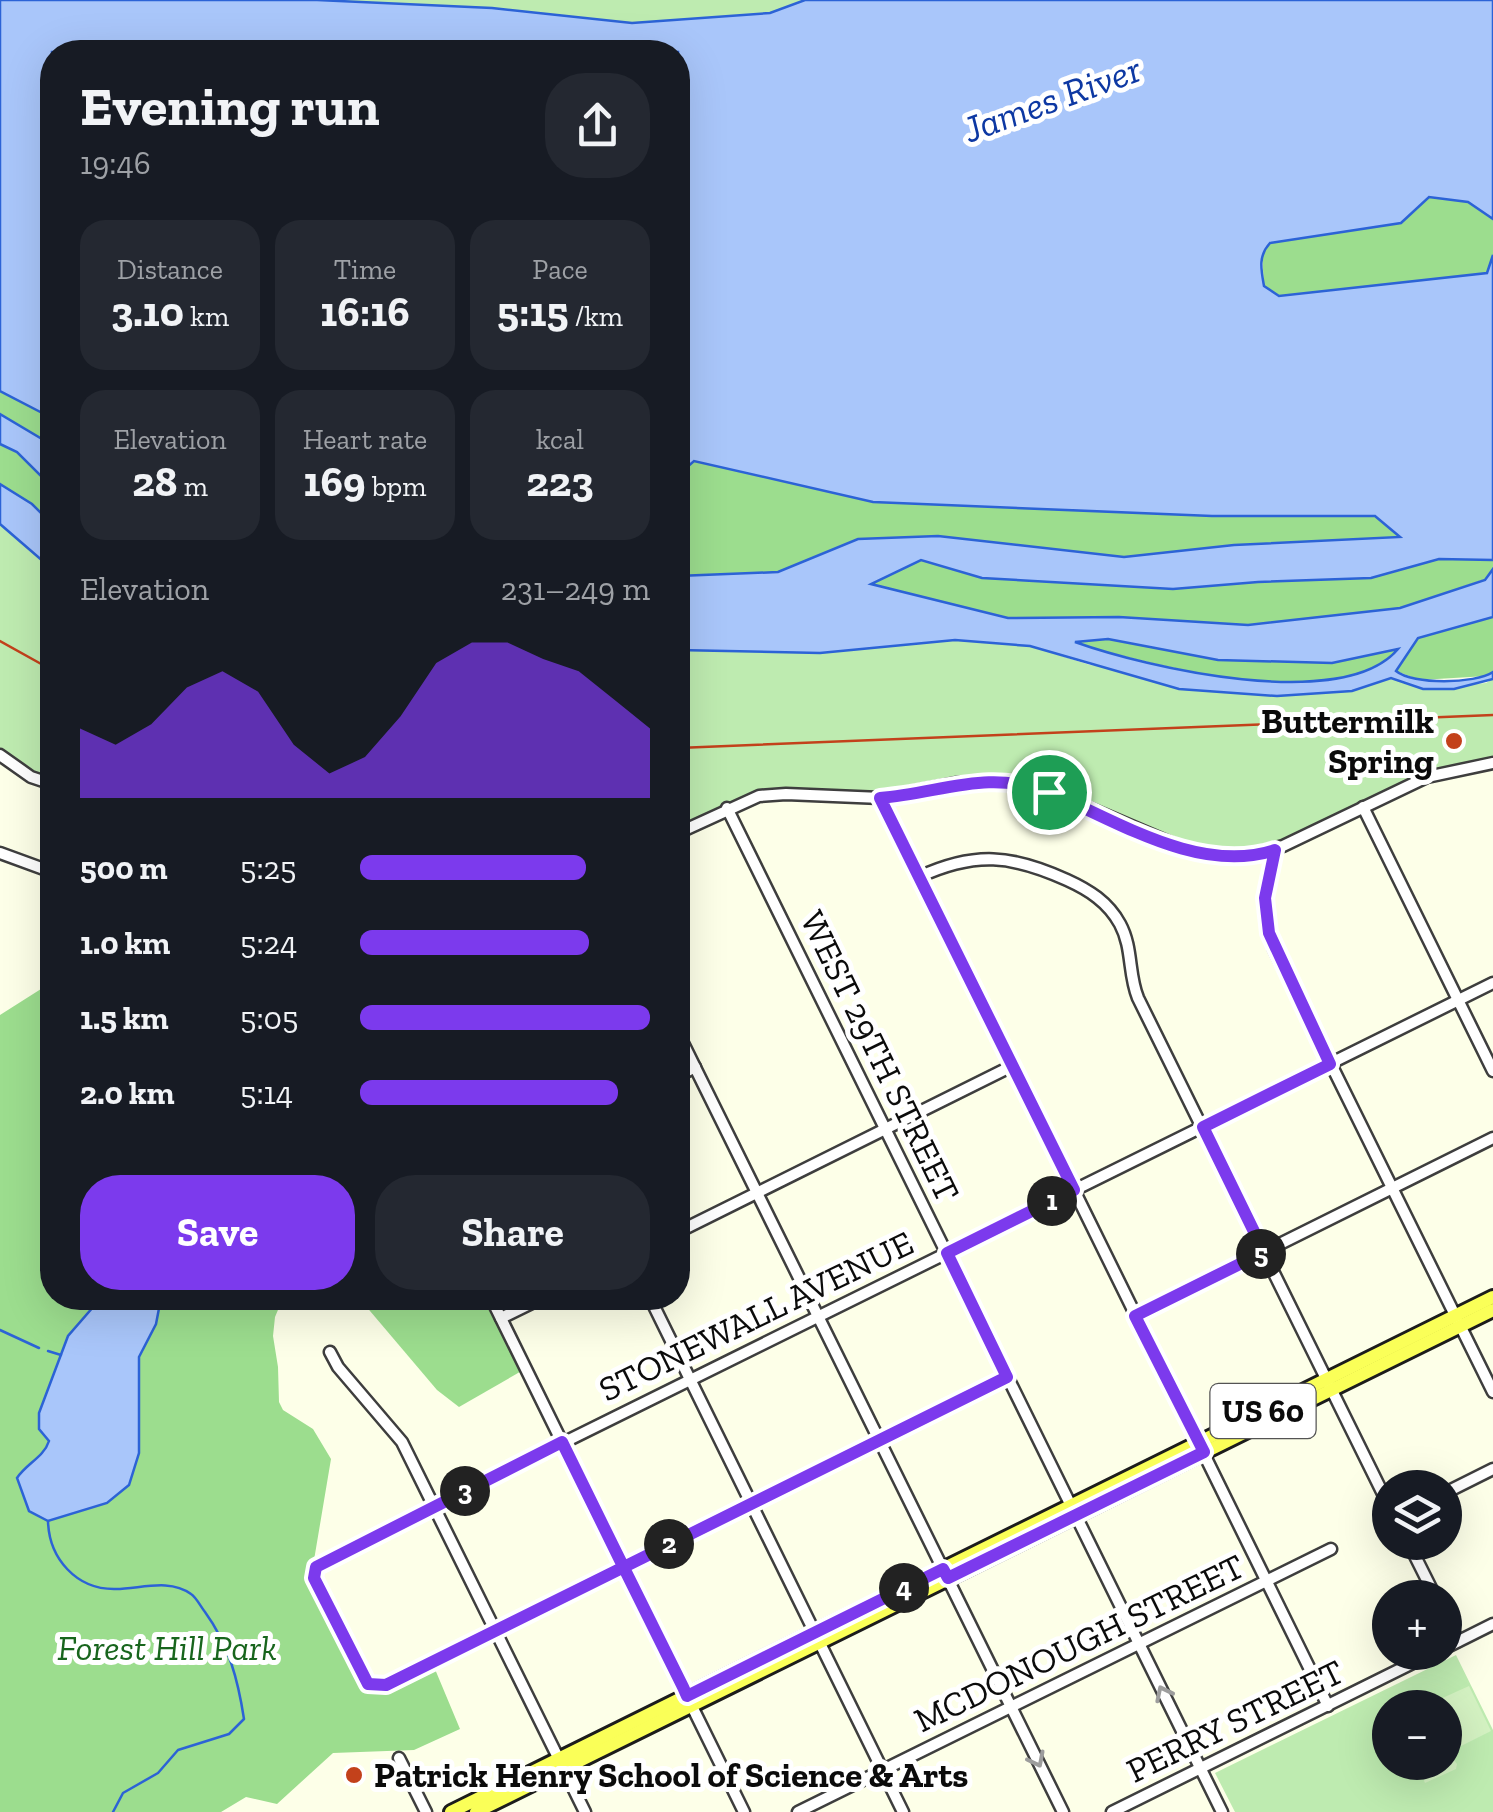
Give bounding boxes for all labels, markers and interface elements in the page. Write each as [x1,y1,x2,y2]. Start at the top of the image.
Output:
water label: James River [956,45,1148,153]
text: Evening run [80,73,380,139]
button: share [545,73,650,178]
text: 19:46 [80,144,151,182]
text: Distance [117,253,223,286]
text: Time [334,253,396,286]
text: Pace [532,253,588,286]
text: 3.10 [111,286,184,337]
text: 16:16 [320,286,410,337]
text: 5:15 [497,286,568,337]
text: km [184,300,229,333]
text: /km [568,300,623,333]
text: Elevation [114,423,226,456]
text: Heart rate [303,423,427,456]
text: kcal [536,423,584,456]
text: 28 [132,456,177,507]
text: 169 [304,456,366,507]
text: 223 [526,456,594,507]
text: m [177,470,208,503]
text: bpm [366,470,426,503]
text: Elevation [80,570,209,608]
text: 231–249 m [501,570,650,608]
place label: Buttermilk Spring [1261,700,1434,782]
marker: Buttermilk Spring [1443,730,1465,752]
pin [1007,750,1092,835]
icon: arrive [1022,765,1077,820]
text: 500 m [80,849,168,887]
text: 5:25 [240,849,296,887]
street label: WEST 29TH STREET [791,904,969,1208]
text: 1.0 km [80,924,170,962]
text: 5:24 [240,924,297,962]
text: 1.5 km [80,999,169,1037]
text: 5:05 [240,999,298,1037]
text: 2.0 km [80,1074,175,1112]
text: 5:14 [240,1074,293,1112]
button: Save [80,1175,355,1290]
button: Share [375,1175,650,1290]
pin: 1 [1027,1176,1077,1226]
text: 1 [1046,1184,1058,1217]
street label: STONEWALL AVENUE [592,1222,920,1410]
pin: 5 [1236,1229,1286,1279]
text: 5 [1254,1237,1268,1270]
road number: US 60 [1210,1384,1316,1438]
pin: 3 [440,1466,490,1516]
map controls [1372,1470,1462,1780]
button: layers [1372,1470,1462,1560]
text: 3 [458,1474,472,1507]
pin: 2 [644,1519,694,1569]
text: 2 [661,1527,677,1560]
street label: MCDONOUGH STREET [907,1545,1251,1741]
pin: 4 [879,1563,929,1613]
text: 4 [896,1571,912,1604]
button: + [1372,1580,1462,1670]
park label: Forest Hill Park [57,1627,277,1669]
street label: PERRY STREET [1120,1650,1350,1792]
one-way arrow [1156,1686,1175,1704]
button: − [1372,1690,1462,1780]
one-way arrow [1025,1750,1044,1768]
place label: Patrick Henry School of Science & Arts [374,1754,968,1796]
marker: Patrick Henry School of Science & Arts [343,1764,365,1786]

